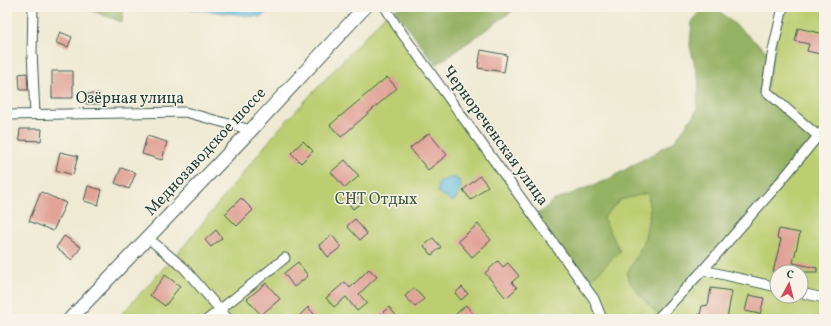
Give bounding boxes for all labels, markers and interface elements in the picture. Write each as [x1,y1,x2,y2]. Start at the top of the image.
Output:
street label: Чернореченская улица [437,62,553,210]
street label: Меднозаводское шоссе [141,83,271,221]
street label: Озёрная улица [76,88,184,110]
park label: СНТ Отдых [335,189,417,211]
north arrow [769,264,809,304]
text: С [786,268,794,283]

